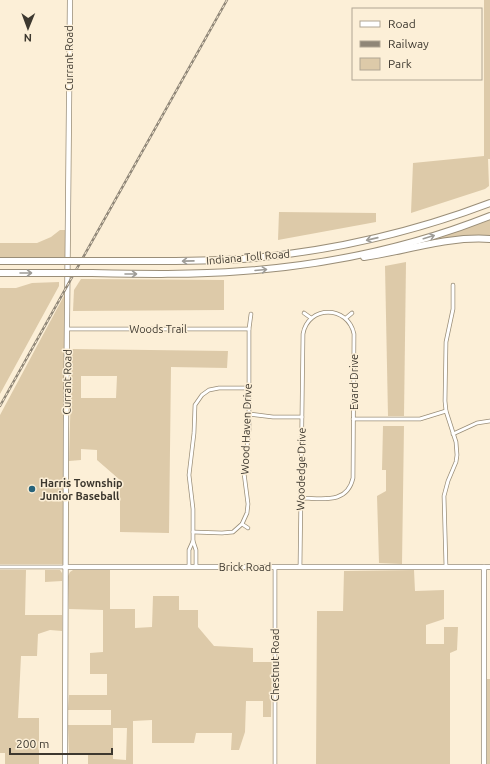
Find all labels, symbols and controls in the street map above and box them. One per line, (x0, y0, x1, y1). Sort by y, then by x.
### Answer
north arrow (8, 8, 48, 48)
legend (352, 8, 482, 80)
text: Road (388, 17, 416, 30)
street label: Currant Road (63, 25, 75, 91)
text: N (24, 32, 32, 44)
text: Railway (388, 37, 429, 50)
text: Park (388, 57, 412, 70)
one-way arrow (423, 233, 436, 240)
one-way arrow (366, 235, 379, 243)
street label: Indiana Toll Road (206, 247, 290, 267)
one-way arrow (182, 257, 195, 265)
one-way arrow (254, 266, 267, 273)
one-way arrow (19, 269, 32, 277)
one-way arrow (124, 270, 137, 278)
street label: Woods Trail (129, 323, 187, 335)
street label: Currant Road (60, 349, 74, 415)
street label: Evard Drive (348, 354, 360, 410)
street label: Wood Haven Drive (238, 383, 254, 475)
street label: Woodedge Drive (294, 428, 308, 510)
place label: Harris Township Junior Baseball (40, 477, 123, 502)
marker: Harris Township Junior Baseball (27, 484, 37, 494)
street label: Brick Road (219, 561, 271, 573)
street label: Chestnut Road (269, 629, 281, 701)
scale bar (10, 730, 112, 756)
text: 200 m (16, 737, 49, 750)

